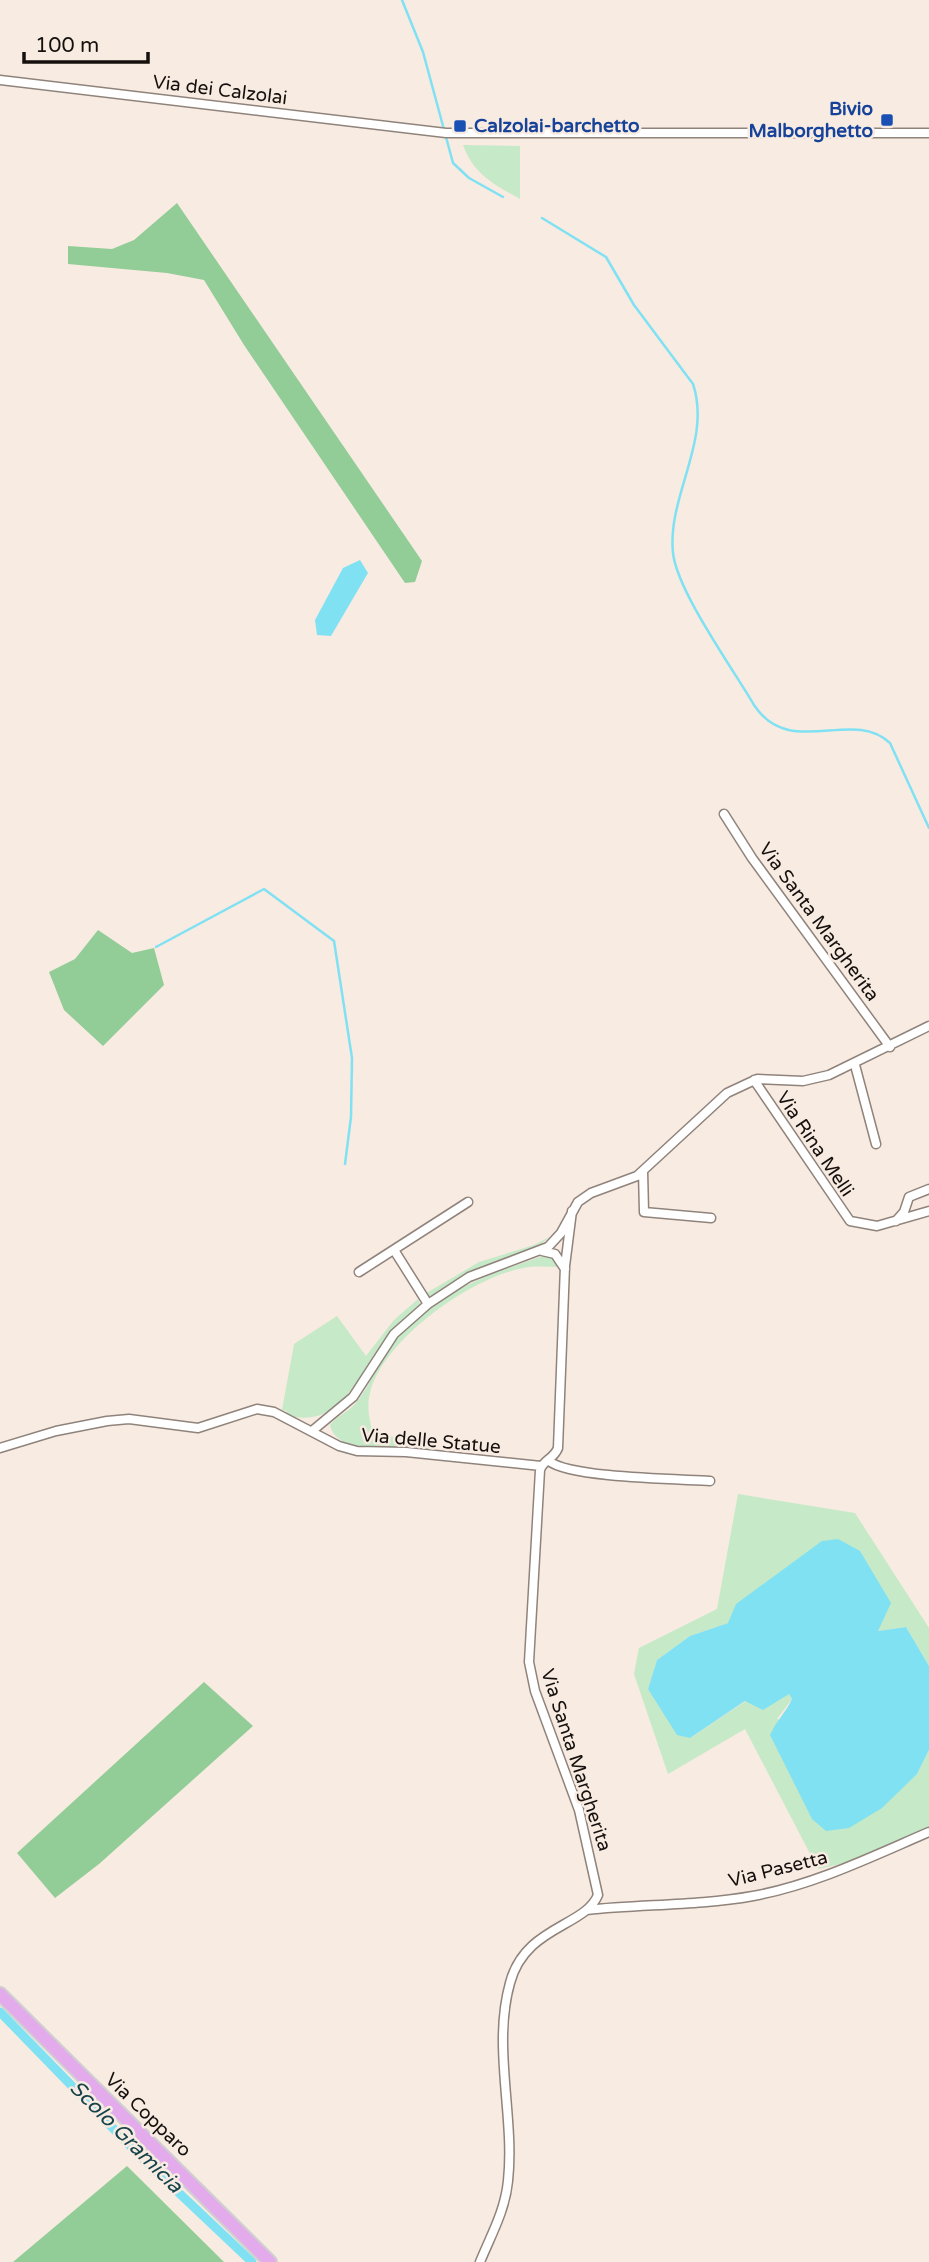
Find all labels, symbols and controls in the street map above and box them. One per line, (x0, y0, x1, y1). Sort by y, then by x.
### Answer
scale bar (24, 21, 149, 65)
text: 100 m (35, 33, 99, 58)
street label: Via dei Calzolai (151, 71, 289, 109)
place label: Bivio Malborghetto (748, 98, 873, 143)
marker: Bivio Malborghetto (879, 112, 895, 128)
place label: Calzolai-barchetto (474, 115, 640, 137)
marker: Calzolai-barchetto (452, 118, 468, 134)
street label: Via Santa Margherita (754, 839, 884, 1005)
street label: Via Rina Melli (772, 1087, 858, 1201)
street label: Via delle Statue (360, 1424, 502, 1458)
street label: Via Santa Margherita (536, 1666, 616, 1854)
street label: Via Pasetta (726, 1846, 830, 1892)
street label: Via Copparo (100, 2069, 196, 2161)
water label: Scolo Gramicia (65, 2076, 188, 2199)

